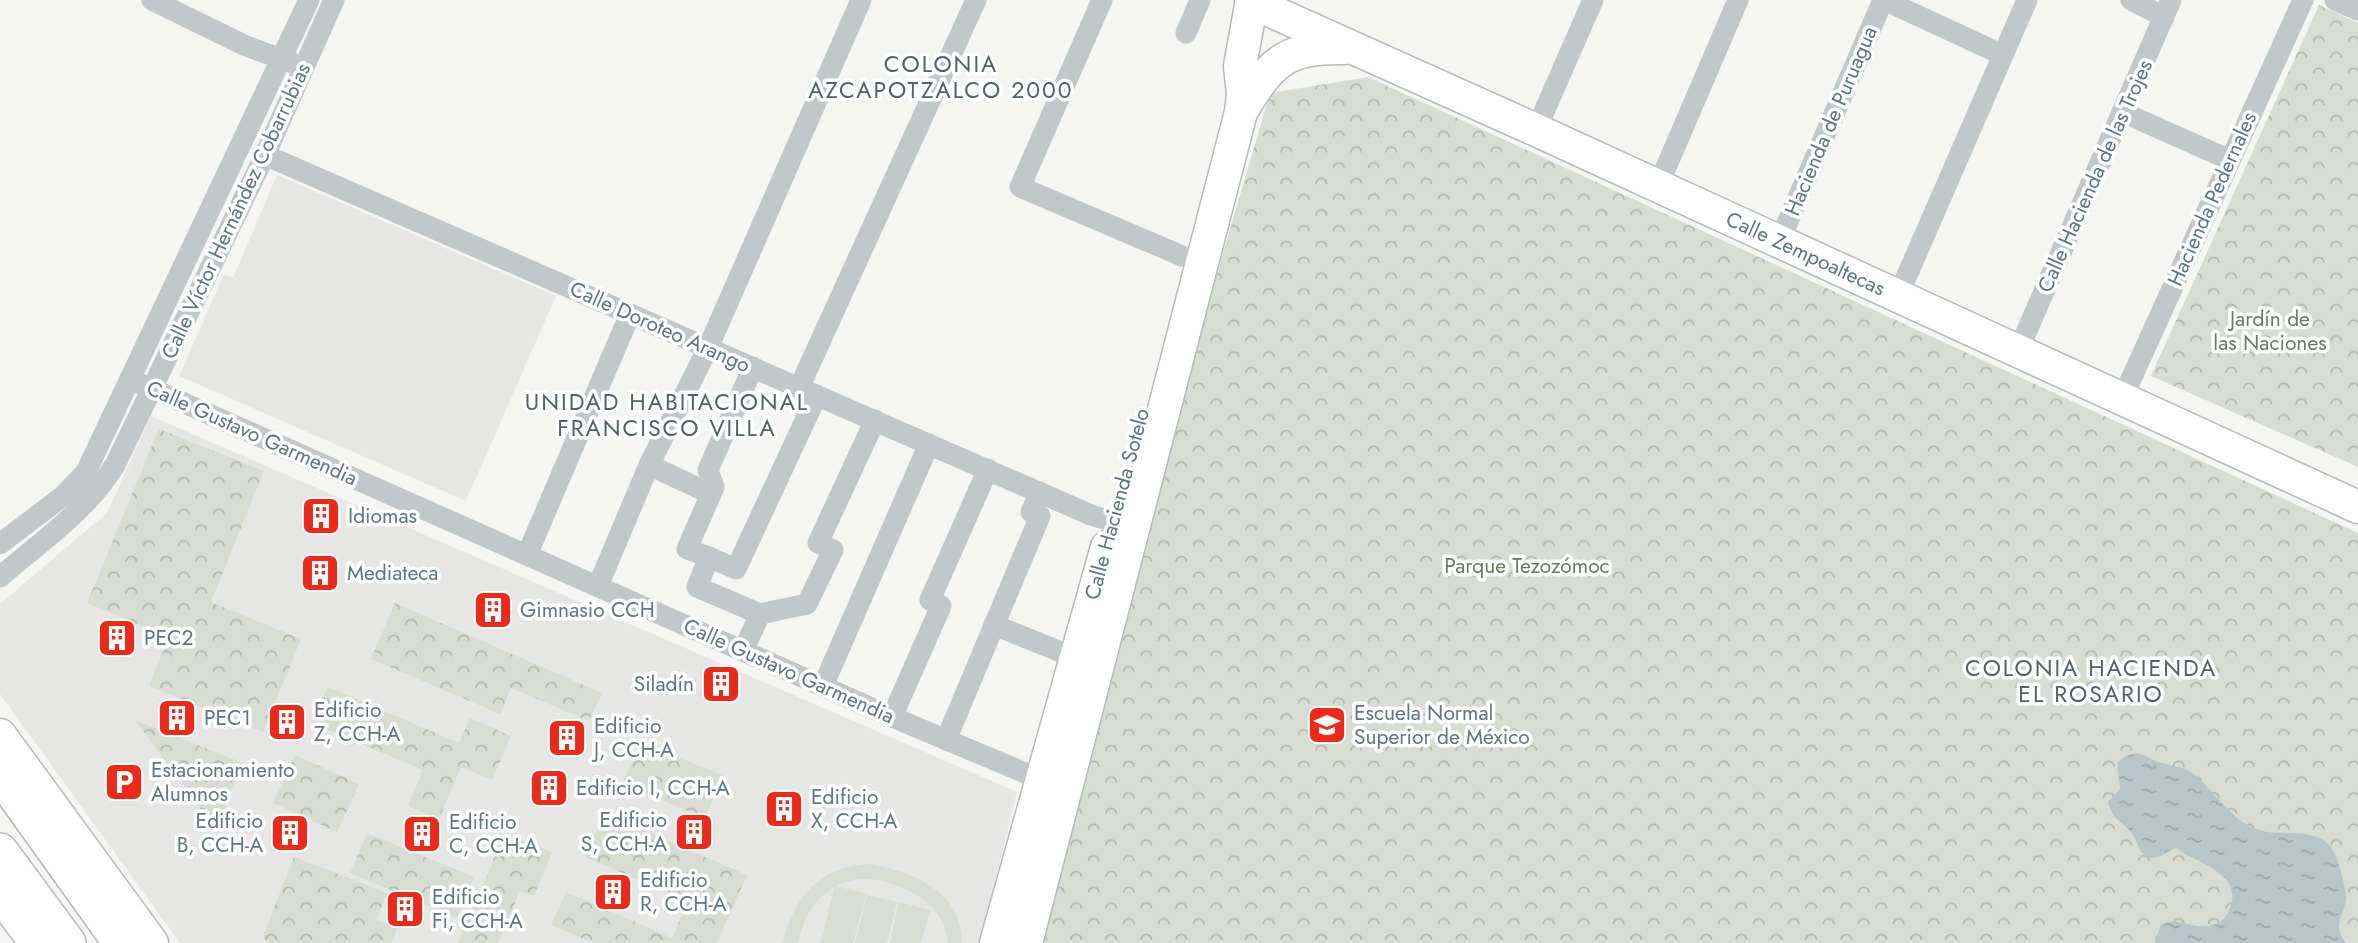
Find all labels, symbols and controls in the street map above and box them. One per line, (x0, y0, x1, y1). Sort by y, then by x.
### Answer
street label: Hacienda de Puruagua (1777, 21, 1885, 221)
district label: COLONIA AZCAPOTZALCO 2000 (808, 47, 1074, 107)
street label: Calle Hacienda de las Trojes (2030, 55, 2160, 297)
street label: Calle Víctor Hernández Cobarrubias (154, 58, 318, 364)
street label: Hacienda Pedernales (2160, 107, 2264, 291)
street label: Calle Zempoaltecas (1721, 204, 1890, 303)
street label: Calle Doroteo Arango (565, 274, 755, 380)
park label: Jardín de las Naciones (2213, 304, 2327, 358)
street label: Calle Gustavo Garmendia (142, 373, 362, 493)
district label: UNIDAD HABITACIONAL FRANCISCO VILLA (525, 385, 809, 445)
street label: Calle Hacienda Sotelo (1077, 405, 1157, 603)
building icon: Idiomas (300, 495, 342, 537)
place label: Idiomas (348, 501, 417, 531)
park label: Parque Tezozómoc (1444, 551, 1610, 581)
building icon: Mediateca (299, 552, 341, 594)
place label: Mediateca (347, 558, 438, 588)
building icon: Gimnasio CCH (472, 589, 514, 631)
place label: Gimnasio CCH (520, 595, 655, 625)
street label: Calle Gustavo Garmendia (679, 611, 899, 731)
building icon: PEC2 (96, 617, 138, 659)
place label: PEC2 (144, 623, 193, 653)
district label: COLONIA HACIENDA EL ROSARIO (1965, 651, 2217, 711)
building icon: Siladín (700, 663, 742, 705)
place label: Siladín (634, 669, 694, 699)
place label: Edificio Z, CCH-A (314, 695, 400, 749)
building icon: PEC1 (156, 697, 198, 739)
place label: Escuela Normal Superior de México (1354, 698, 1530, 752)
building icon: Edificio Z, CCH-A (266, 701, 308, 743)
place label: PEC1 (204, 703, 251, 733)
school or university icon: Escuela Normal Superior de México (1306, 704, 1348, 746)
place label: Edificio J, CCH-A (591, 711, 674, 765)
building icon: Edificio J, CCH-A (546, 717, 588, 759)
place label: Estacionamiento Alumnos (151, 755, 294, 809)
parking icon: Estacionamiento Alumnos (103, 761, 145, 803)
building icon: Edificio I, CCH-A (528, 767, 570, 809)
place label: Edificio I, CCH-A (576, 773, 730, 803)
place label: Edificio X, CCH-A (811, 782, 898, 836)
building icon: Edificio X, CCH-A (763, 788, 805, 830)
place label: Edificio S, CCH-A (581, 805, 667, 859)
place label: Edificio B, CCH-A (177, 806, 263, 860)
place label: Edificio C, CCH-A (449, 807, 538, 861)
building icon: Edificio S, CCH-A (673, 811, 715, 853)
building icon: Edificio B, CCH-A (269, 812, 311, 854)
building icon: Edificio C, CCH-A (401, 813, 443, 855)
place label: Edificio R, CCH-A (640, 865, 727, 919)
building icon: Edificio R, CCH-A (592, 871, 634, 913)
place label: Edificio Fi, CCH-A (432, 882, 523, 936)
building icon: Edificio Fi, CCH-A (384, 888, 426, 930)

